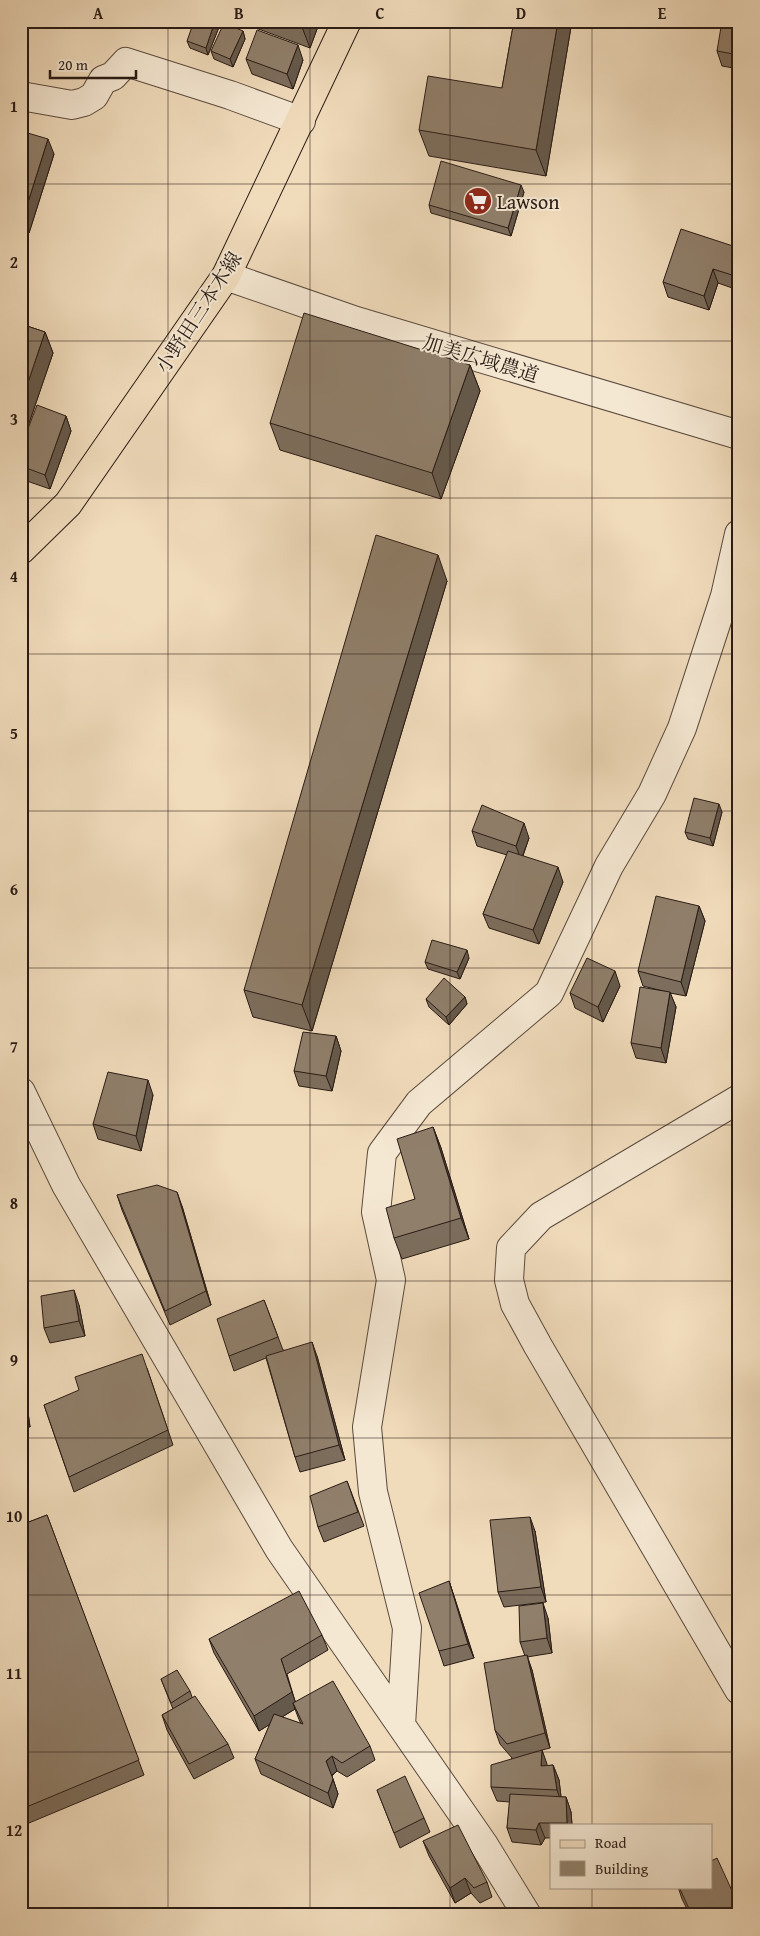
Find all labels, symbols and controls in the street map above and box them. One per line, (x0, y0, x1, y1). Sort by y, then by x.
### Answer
text: A (93, 1, 104, 25)
text: B (234, 1, 244, 25)
text: C (375, 1, 385, 25)
text: D (516, 1, 526, 25)
text: E (658, 1, 667, 25)
scale bar (50, 48, 136, 80)
text: 20 m (58, 54, 89, 75)
text: 1 (10, 94, 18, 118)
supermarket icon: Lawson (463, 186, 493, 216)
place label: Lawson (497, 187, 559, 216)
street label: 小野田三本木線 (148, 245, 248, 379)
text: 2 (10, 250, 18, 274)
street label: 加美広域農道 (419, 327, 543, 389)
text: 3 (10, 407, 18, 431)
text: 4 (10, 564, 18, 588)
text: 5 (10, 721, 18, 745)
text: 6 (10, 877, 18, 901)
text: 7 (10, 1034, 18, 1058)
text: 8 (10, 1191, 18, 1215)
text: 9 (10, 1348, 18, 1372)
text: 10 (6, 1504, 22, 1528)
text: 11 (6, 1661, 22, 1685)
text: 12 (6, 1818, 22, 1842)
legend (550, 1824, 712, 1888)
text: Road (595, 1832, 626, 1853)
text: Building (595, 1858, 649, 1879)

